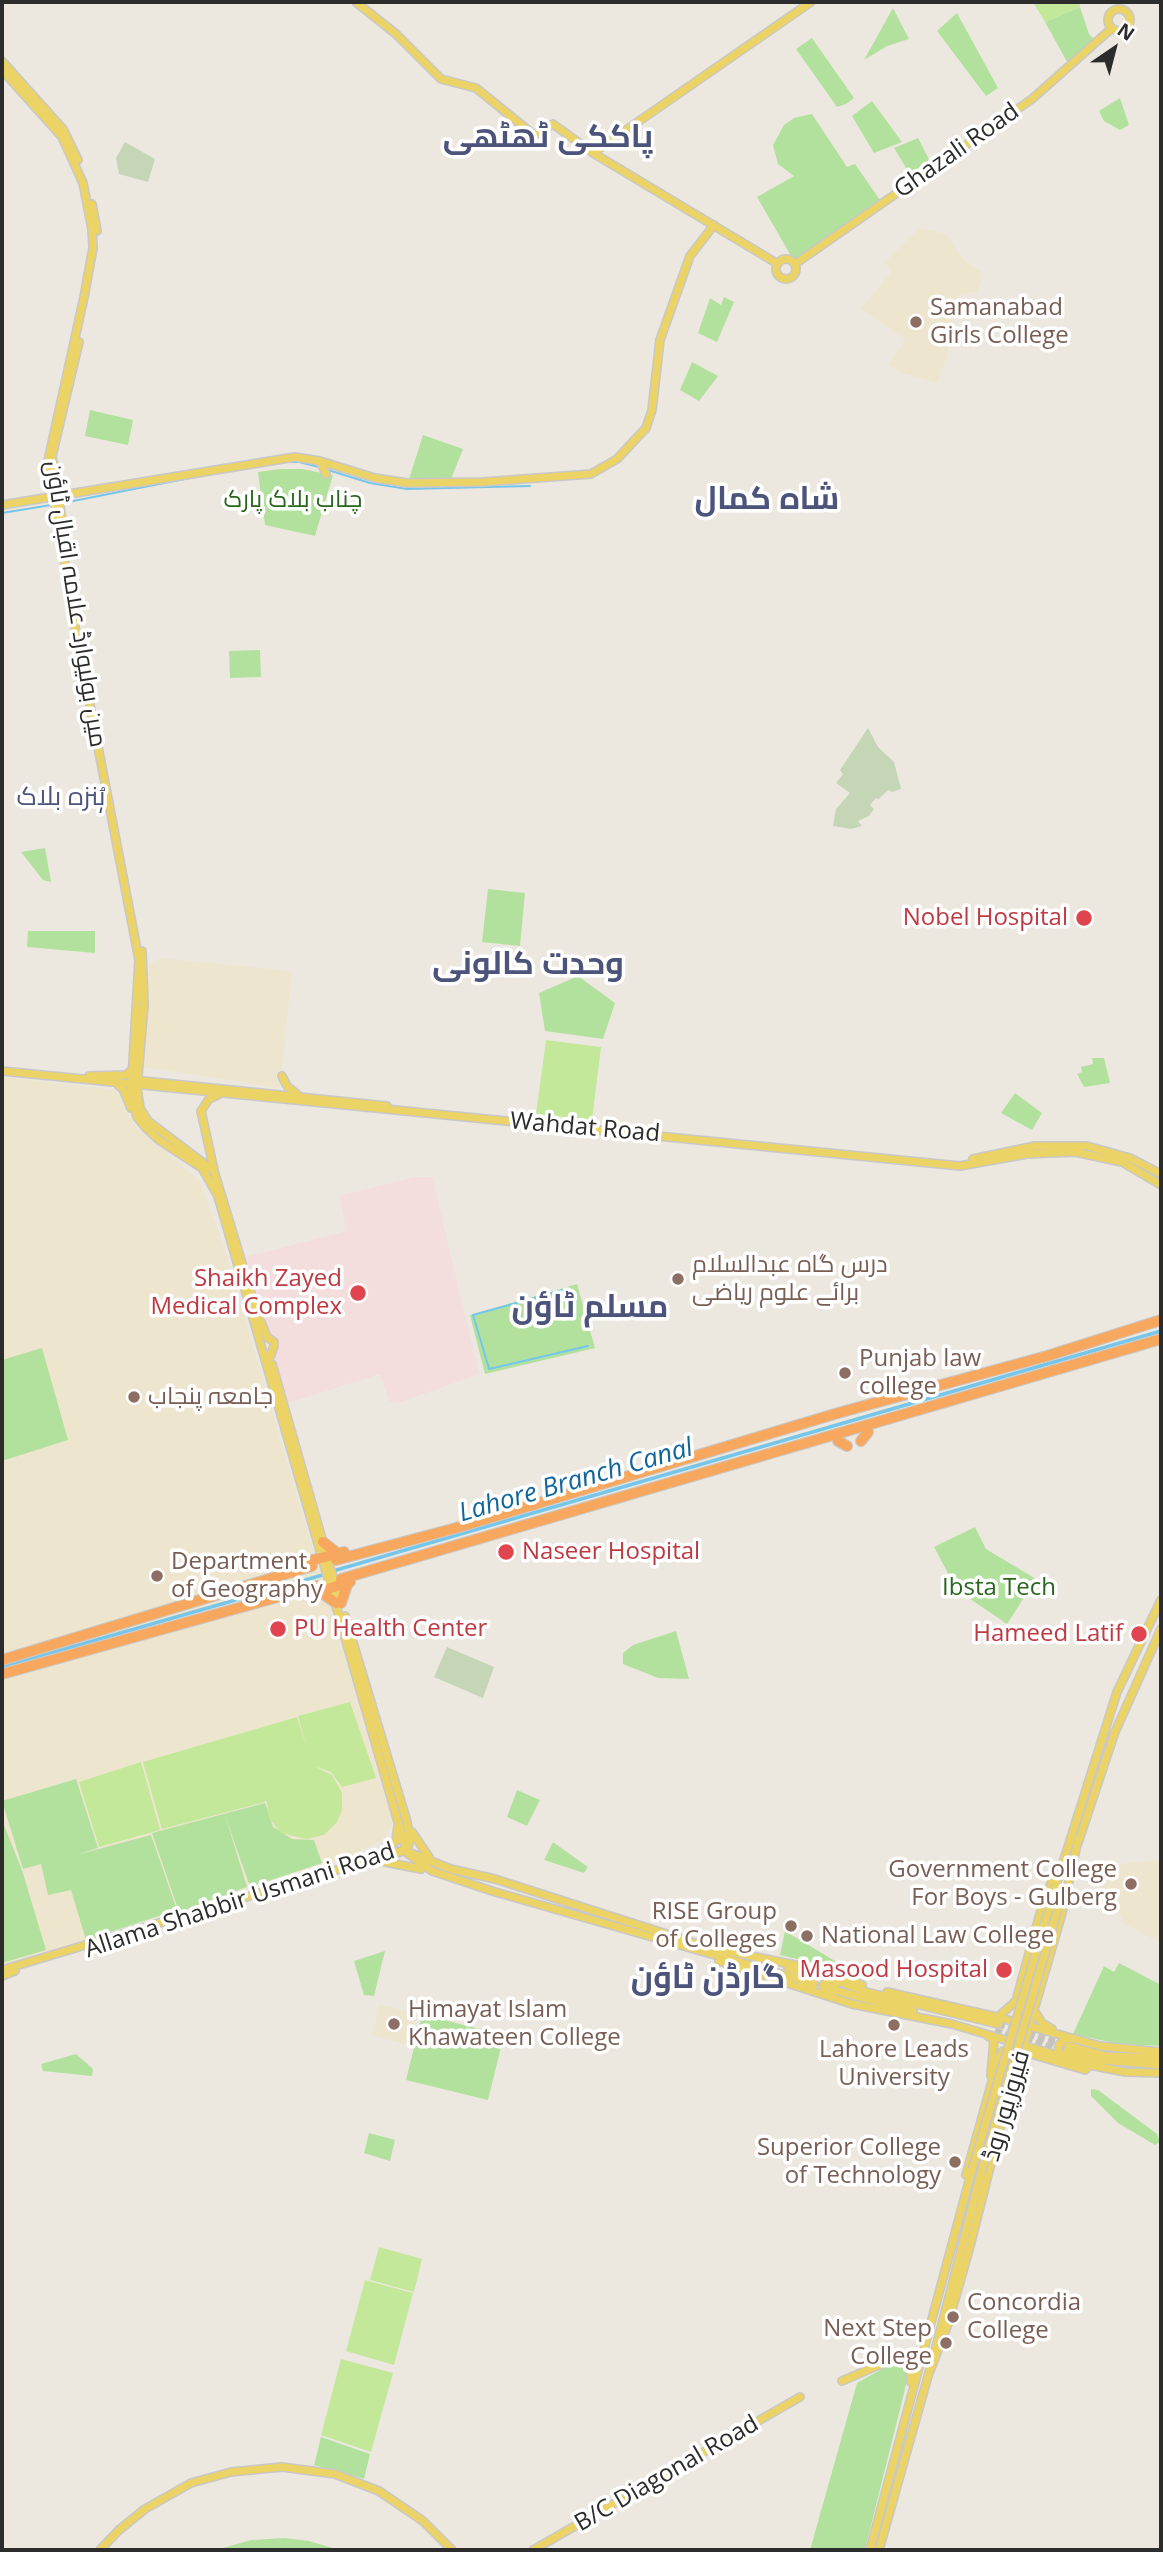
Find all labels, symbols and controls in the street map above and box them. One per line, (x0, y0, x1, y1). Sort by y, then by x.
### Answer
north arrow (1079, 14, 1149, 84)
text: N (1112, 17, 1140, 47)
street label: Ghazali Road (889, 97, 1025, 205)
district label: پاککی ٹھٹھی (443, 119, 653, 157)
place label: Samanabad Girls College (930, 294, 1069, 350)
marker: Samanabad Girls College (908, 314, 924, 330)
street label: مین بولیوارڈ علامہ اقبال ٹاؤن (38, 459, 112, 749)
district label: شاہ کمال (695, 481, 839, 519)
park label: چناب بلاک پارک (224, 486, 362, 514)
district label: ہُنزہ بلاک (16, 782, 106, 814)
place label: Nobel Hospital (903, 904, 1068, 932)
marker: Nobel Hospital (1074, 908, 1094, 928)
district label: وحدت کالونی (432, 946, 624, 984)
street label: Wahdat Road (509, 1107, 661, 1149)
place label: درس گاہ عبدالسلام برائے علوم ریاضی (692, 1251, 888, 1307)
place label: Shaikh Zayed Medical Complex (151, 1265, 342, 1321)
marker: درس گاہ عبدالسلام برائے علوم ریاضی (670, 1271, 686, 1287)
marker: Shaikh Zayed Medical Complex (348, 1283, 368, 1303)
district label: مسلم ٹاؤن (512, 1289, 668, 1327)
place label: Punjab law college (859, 1345, 981, 1401)
marker: Punjab law college (837, 1365, 853, 1381)
place label: جامعہ پنجاب (148, 1383, 273, 1411)
marker: جامعہ پنجاب (126, 1389, 142, 1405)
water label: Lahore Branch Canal (455, 1433, 697, 1529)
place label: Naseer Hospital (522, 1538, 700, 1566)
marker: Naseer Hospital (496, 1542, 516, 1562)
place label: Department of Geography (171, 1548, 323, 1604)
marker: Department of Geography (149, 1568, 165, 1584)
park label: Ibsta Tech (942, 1574, 1056, 1602)
place label: PU Health Center (294, 1615, 487, 1643)
marker: PU Health Center (268, 1619, 288, 1639)
place label: Hameed Latif (973, 1620, 1123, 1648)
marker: Hameed Latif (1129, 1624, 1149, 1644)
street label: Allama Shabbir Usmani Road (82, 1837, 398, 1965)
place label: Government College For Boys - Gulberg (888, 1856, 1117, 1912)
marker: Government College For Boys - Gulberg (1123, 1876, 1139, 1892)
place label: RISE Group of Colleges (652, 1898, 777, 1954)
marker: RISE Group of Colleges (783, 1918, 799, 1934)
place label: National Law College (821, 1922, 1054, 1950)
marker: National Law College (799, 1928, 815, 1944)
place label: Masood Hospital (800, 1956, 988, 1984)
district label: گارڈن ٹاؤن (631, 1960, 785, 1998)
marker: Masood Hospital (994, 1960, 1014, 1980)
place label: Himayat Islam Khawateen College (408, 1996, 621, 2052)
marker: Himayat Islam Khawateen College (386, 2016, 402, 2032)
marker: Lahore Leads University (886, 2017, 902, 2033)
place label: Lahore Leads University (819, 2036, 969, 2092)
street label: فیروزپور روڈ (977, 2047, 1037, 2165)
place label: Superior College of Technology (757, 2134, 941, 2190)
marker: Superior College of Technology (947, 2154, 963, 2170)
place label: Concordia College (967, 2289, 1081, 2345)
marker: Concordia College (945, 2309, 961, 2325)
place label: Next Step College (823, 2315, 932, 2371)
marker: Next Step College (938, 2335, 954, 2351)
street label: B/C Diagonal Road (570, 2410, 764, 2538)

